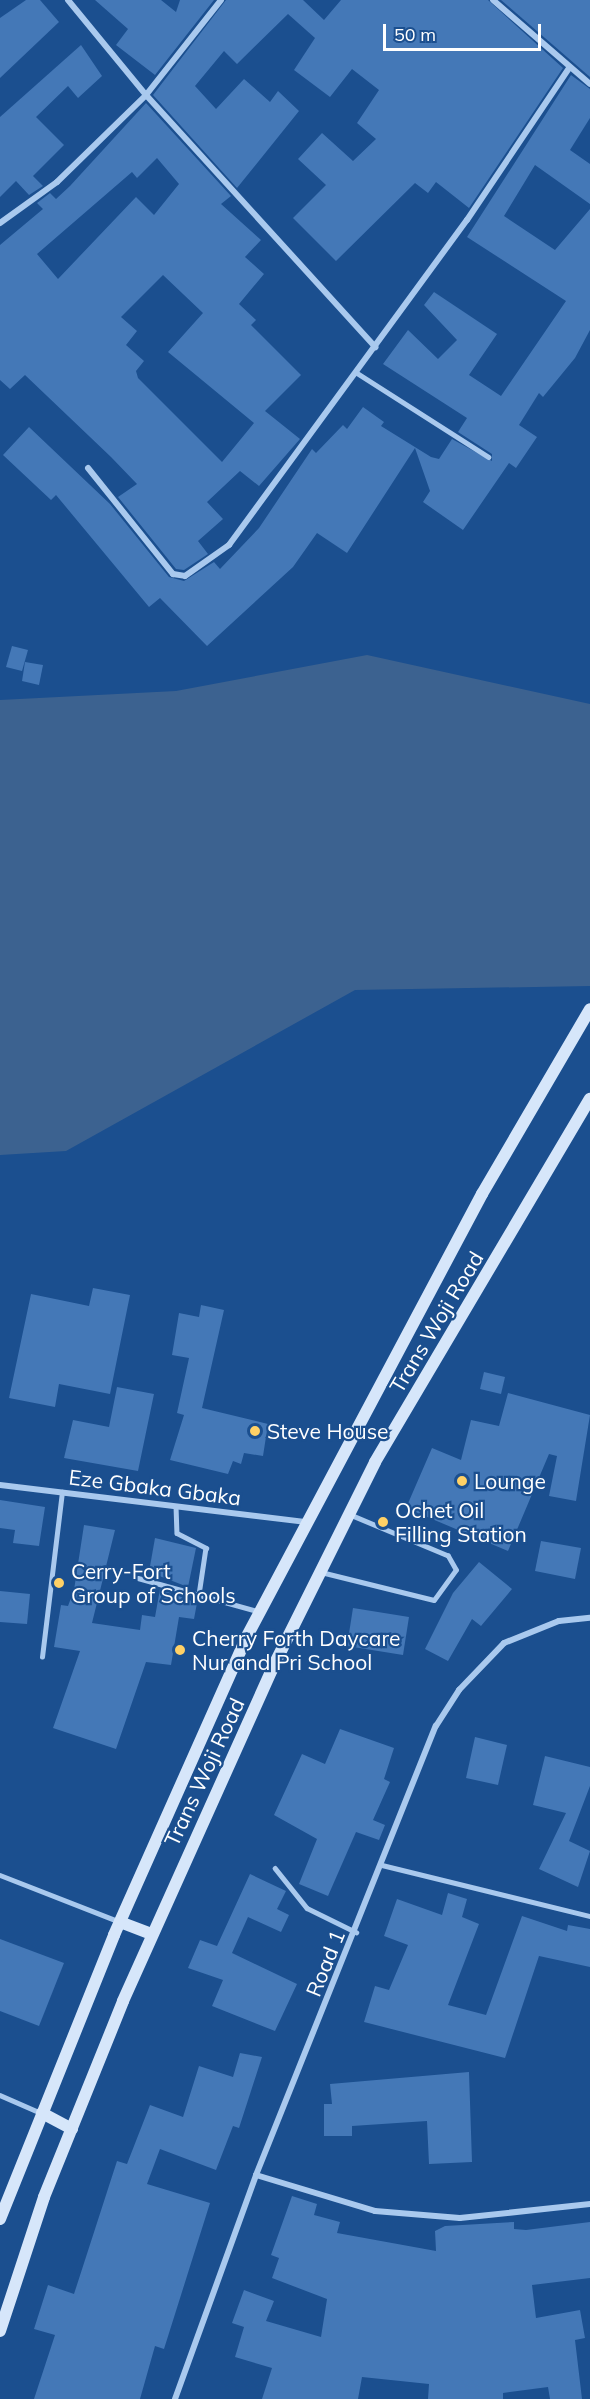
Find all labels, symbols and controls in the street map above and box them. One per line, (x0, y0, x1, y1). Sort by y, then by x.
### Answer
scale bar (386, 12, 544, 50)
text: 50 m (394, 23, 436, 46)
street label: Trans Woji Road (384, 1247, 488, 1397)
place label: Steve House (267, 1418, 389, 1444)
marker: Steve House (248, 1424, 262, 1438)
street label: Eze Gbaka Gbaka (68, 1464, 242, 1510)
place label: Lounge (474, 1468, 546, 1494)
marker: Lounge (455, 1474, 469, 1488)
place label: Ochet Oil Filling Station (395, 1497, 527, 1547)
marker: Ochet Oil Filling Station (376, 1515, 390, 1529)
place label: Cerry-Fort Group of Schools (71, 1558, 236, 1608)
marker: Cerry-Fort Group of Schools (52, 1576, 66, 1590)
place label: Cherry Forth Daycare Nur and Pri School (192, 1625, 400, 1675)
marker: Cherry Forth Daycare Nur and Pri School (173, 1643, 187, 1657)
street label: Trans Woji Road (159, 1694, 249, 1850)
street label: Road 1 (300, 1926, 350, 2000)

